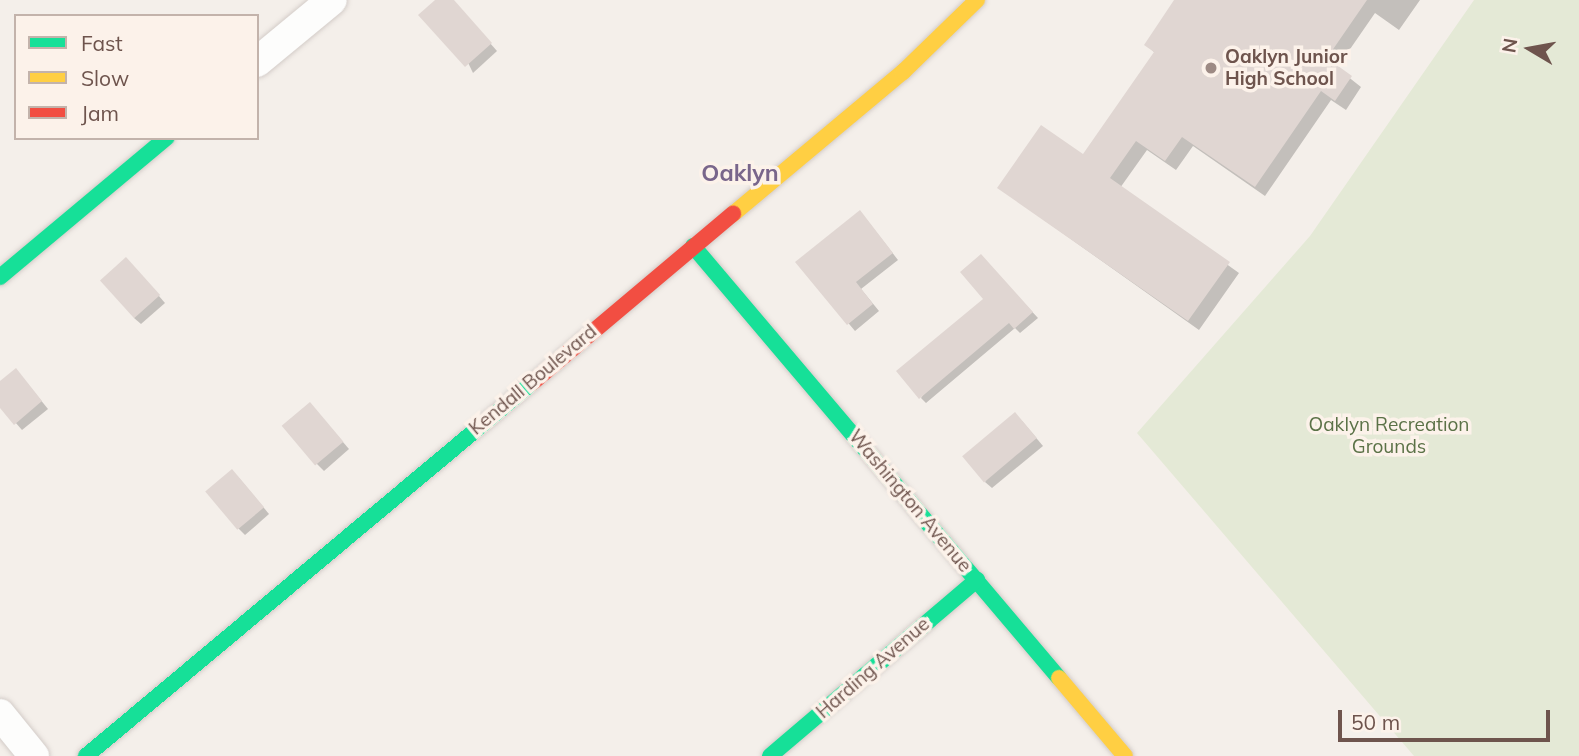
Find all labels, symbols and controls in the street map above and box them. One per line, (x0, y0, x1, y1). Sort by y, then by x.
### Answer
legend (14, 14, 259, 140)
north arrow (1495, 14, 1565, 84)
text: Fast (81, 30, 123, 56)
text: N (1496, 36, 1522, 55)
place label: Oaklyn Junior High School (1225, 46, 1347, 90)
marker: Oaklyn Junior High School (1203, 60, 1219, 76)
text: Slow (81, 65, 129, 91)
text: Jam (81, 100, 119, 126)
district label: Oaklyn (701, 159, 779, 187)
street label: Kendall Boulevard (465, 320, 601, 440)
park label: Oaklyn Recreation Grounds (1309, 414, 1469, 458)
street label: Washington Avenue (844, 425, 976, 577)
street label: Harding Avenue (812, 613, 934, 723)
scale bar (1341, 696, 1553, 740)
text: 50 m (1351, 709, 1400, 735)

